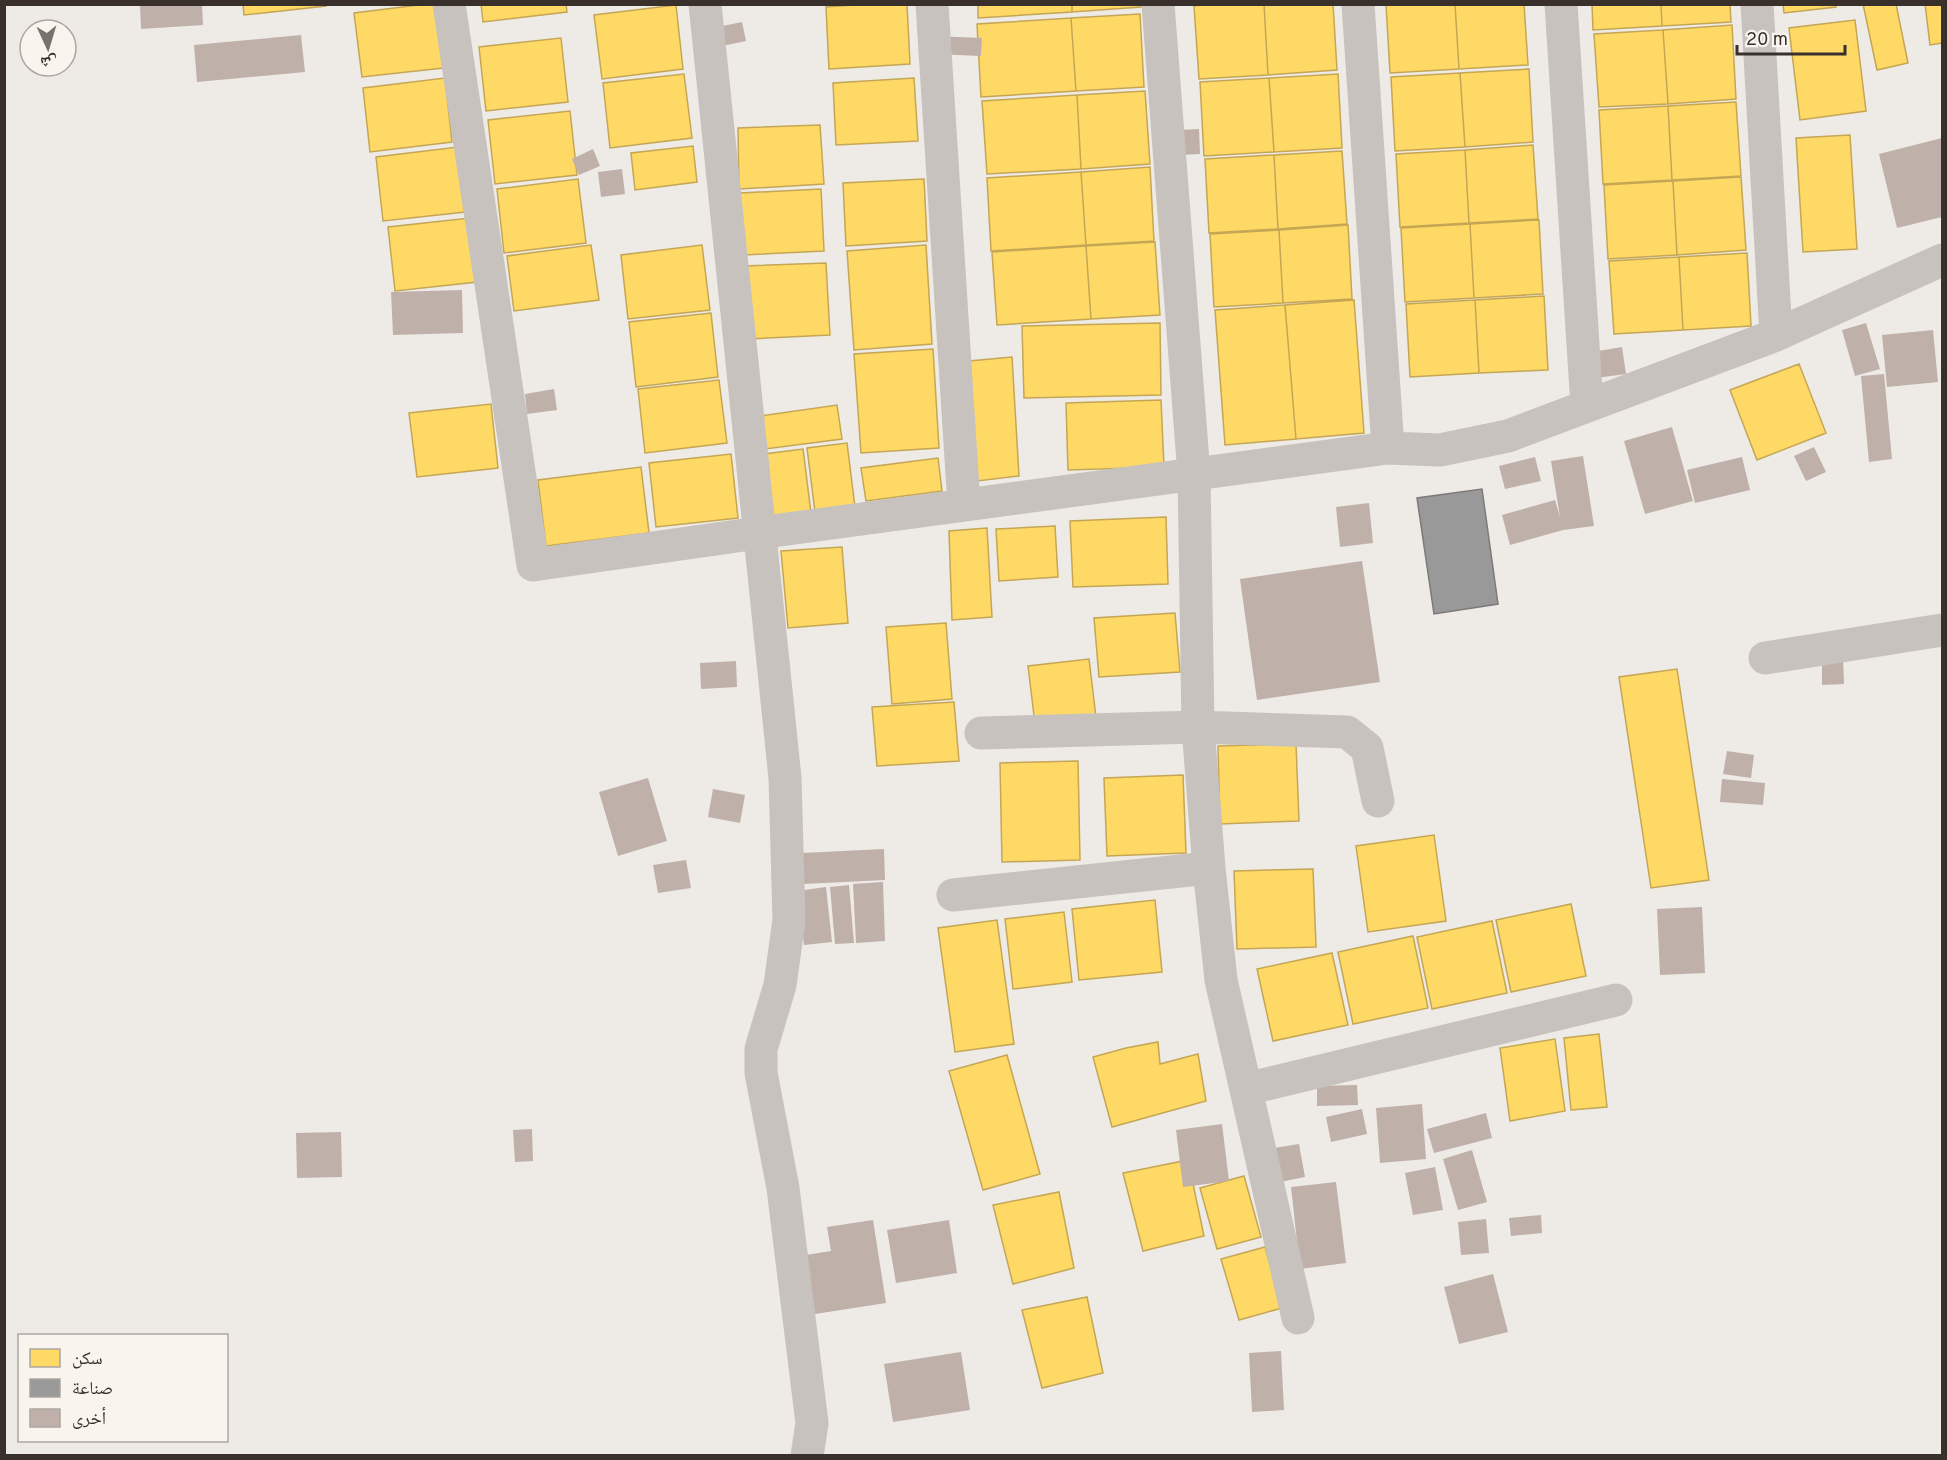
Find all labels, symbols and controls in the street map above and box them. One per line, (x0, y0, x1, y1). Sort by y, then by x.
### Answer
north arrow (18, 18, 78, 78)
scale bar (1737, 18, 1845, 56)
text: 20 m (1746, 29, 1788, 52)
text: ش (40, 50, 58, 72)
legend (18, 1334, 228, 1442)
text: سكن (72, 1348, 103, 1371)
text: صناعة (72, 1378, 113, 1401)
text: أخرى (72, 1407, 106, 1431)

